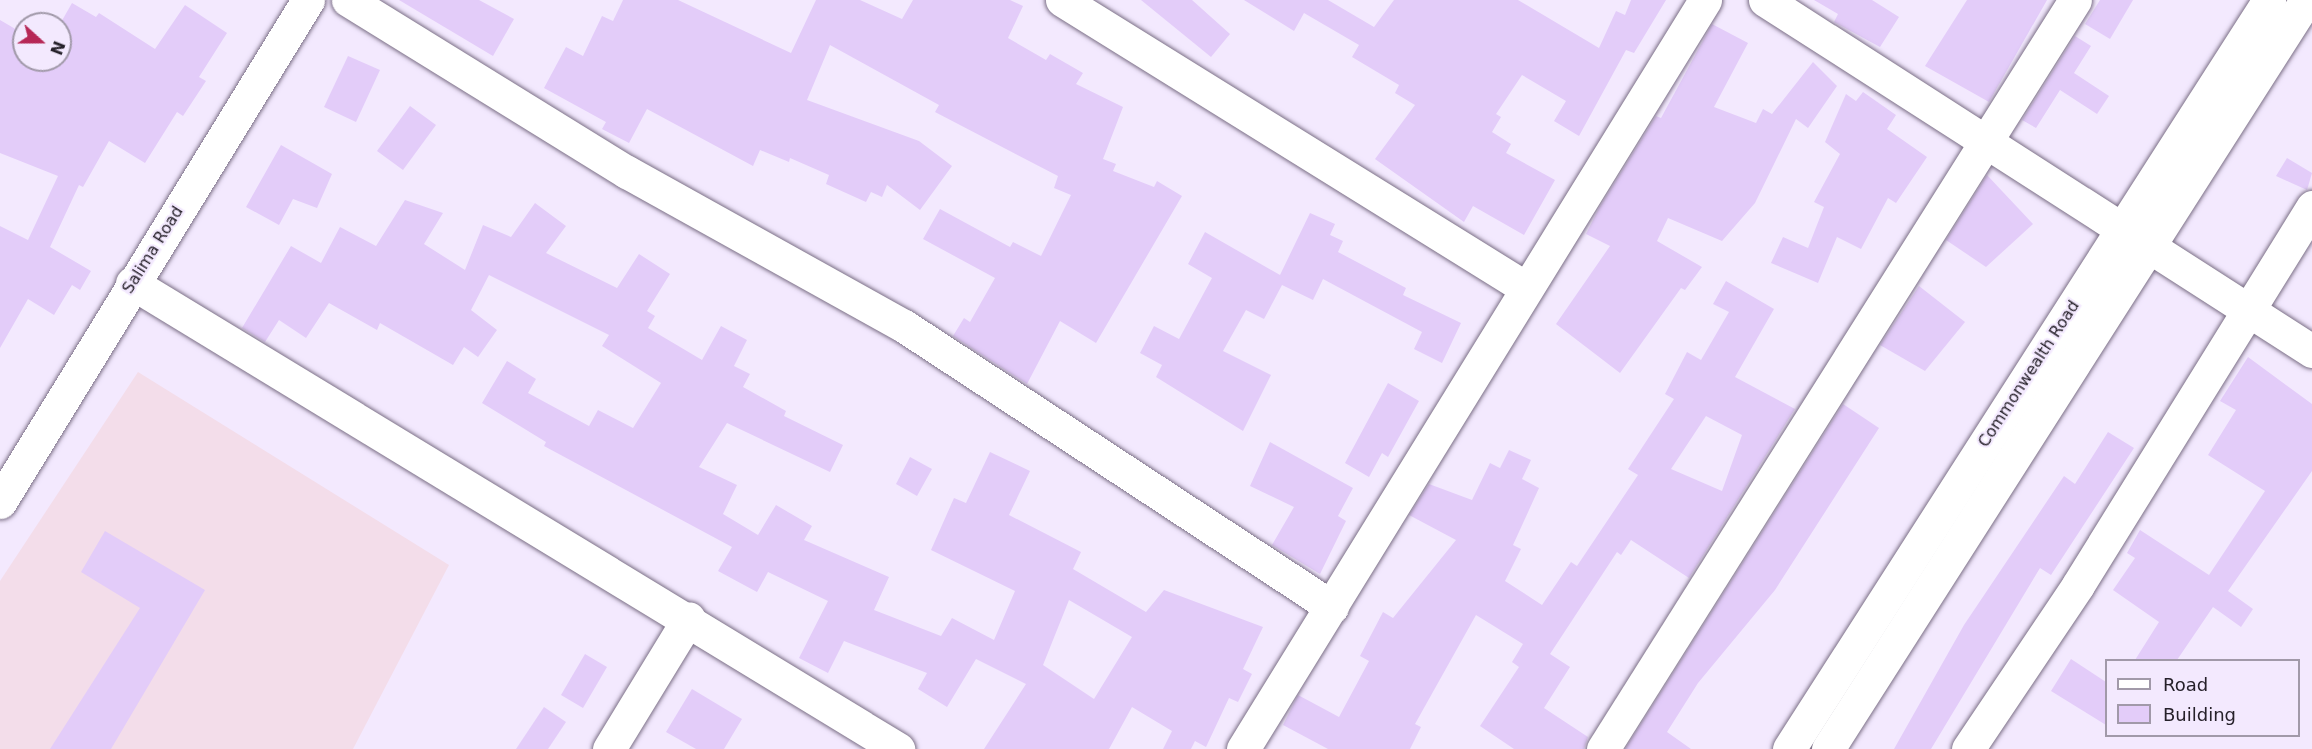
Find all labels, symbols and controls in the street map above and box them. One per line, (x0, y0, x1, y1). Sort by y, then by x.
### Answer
north arrow (12, 12, 72, 72)
text: N (46, 38, 69, 58)
street label: Salima Road (119, 203, 187, 297)
street label: Commonwealth Road (1974, 297, 2084, 451)
legend (2105, 659, 2300, 737)
text: Road (2163, 674, 2208, 695)
text: Building (2163, 704, 2236, 725)

